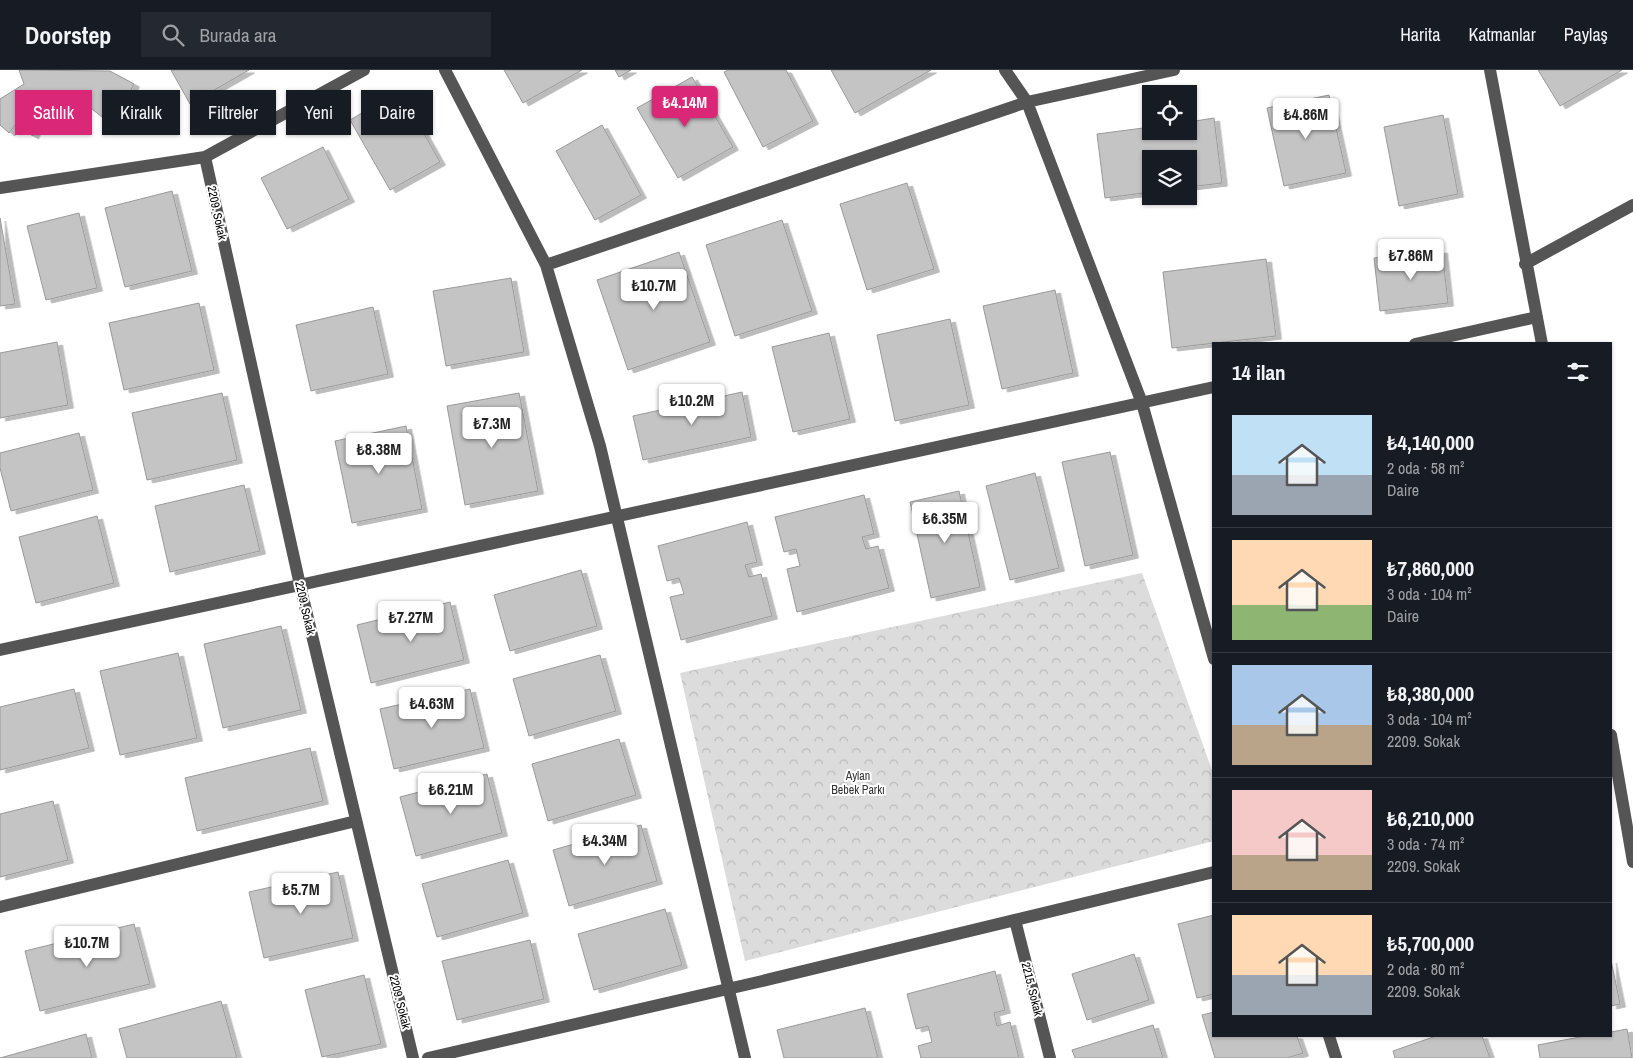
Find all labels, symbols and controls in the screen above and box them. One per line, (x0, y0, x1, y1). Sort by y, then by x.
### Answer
search box (141, 12, 491, 57)
text: Doorstep (25, 19, 111, 51)
icon: search (159, 21, 187, 49)
text: Burada ara (199, 22, 276, 48)
text: Harita (1400, 22, 1440, 47)
text: Katmanlar (1468, 22, 1536, 47)
text: Paylaş (1564, 22, 1608, 47)
pin: ₺4.14M (644, 85, 726, 128)
map controls (1142, 85, 1197, 205)
button: locate (1142, 85, 1197, 140)
chip: Satılık (15, 90, 92, 135)
chip: Kiralık (102, 90, 180, 135)
chip: Filtreler (190, 90, 276, 135)
chip: Yeni (286, 90, 351, 135)
chip: Daire (361, 90, 433, 135)
text: ₺4.14M (663, 91, 707, 113)
pin: ₺4.86M (1265, 98, 1347, 140)
text: ₺4.86M (1284, 103, 1328, 125)
button: layers (1142, 150, 1197, 205)
street label: 2209. Sokak (203, 185, 231, 241)
pin: ₺7.86M (1370, 238, 1452, 281)
text: ₺7.86M (1389, 244, 1433, 266)
pin: ₺10.7M (613, 268, 695, 311)
text: ₺10.7M (632, 274, 676, 296)
text: 14 ilan (1232, 358, 1286, 387)
icon: filters (1564, 358, 1592, 386)
pin: ₺10.2M (651, 384, 733, 426)
text: ₺10.2M (670, 389, 714, 411)
pin: ₺7.3M (457, 406, 527, 449)
text: ₺7.3M (473, 412, 511, 434)
text: ₺4,140,000 (1387, 428, 1474, 457)
pin: ₺8.38M (338, 432, 420, 475)
icon: home (1272, 435, 1332, 495)
text: ₺8.38M (357, 438, 401, 460)
text: 2 oda · 58 m² (1387, 457, 1464, 479)
text: Daire (1387, 479, 1419, 501)
pin: ₺6.35M (904, 502, 986, 544)
text: ₺6.35M (923, 507, 967, 529)
text: ₺7,860,000 (1387, 554, 1474, 583)
icon: home (1272, 560, 1332, 620)
street label: 2209. Sokak (291, 580, 319, 637)
text: 3 oda · 104 m² (1387, 583, 1472, 605)
pin: ₺7.27M (370, 600, 452, 643)
text: Daire (1387, 605, 1419, 627)
text: ₺7.27M (389, 606, 433, 628)
text: ₺8,380,000 (1387, 679, 1474, 708)
icon: home (1272, 685, 1332, 745)
pin: ₺4.63M (391, 686, 473, 729)
text: ₺4.63M (410, 692, 454, 714)
text: 3 oda · 104 m² (1387, 708, 1472, 730)
text: 2209. Sokak (1387, 730, 1460, 752)
park label: Aylan Bebek Parkı (831, 768, 885, 798)
pin: ₺6.21M (410, 772, 492, 815)
text: ₺6.21M (429, 778, 473, 800)
text: ₺6,210,000 (1387, 804, 1474, 833)
icon: home (1272, 810, 1332, 870)
pin: ₺4.34M (564, 824, 646, 866)
text: ₺4.34M (583, 829, 627, 851)
text: 3 oda · 74 m² (1387, 833, 1464, 855)
text: 2209. Sokak (1387, 855, 1460, 877)
pin: ₺5.7M (266, 872, 336, 915)
text: ₺5.7M (282, 878, 320, 900)
pin: ₺10.7M (46, 926, 128, 968)
text: ₺5,700,000 (1387, 929, 1474, 958)
text: ₺10.7M (65, 931, 109, 953)
icon: home (1272, 935, 1332, 995)
text: 2 oda · 80 m² (1387, 958, 1464, 980)
street label: 2215. Sokak (1018, 961, 1046, 1018)
street label: 2209. Sokak (386, 974, 414, 1031)
text: 2209. Sokak (1387, 980, 1460, 1002)

